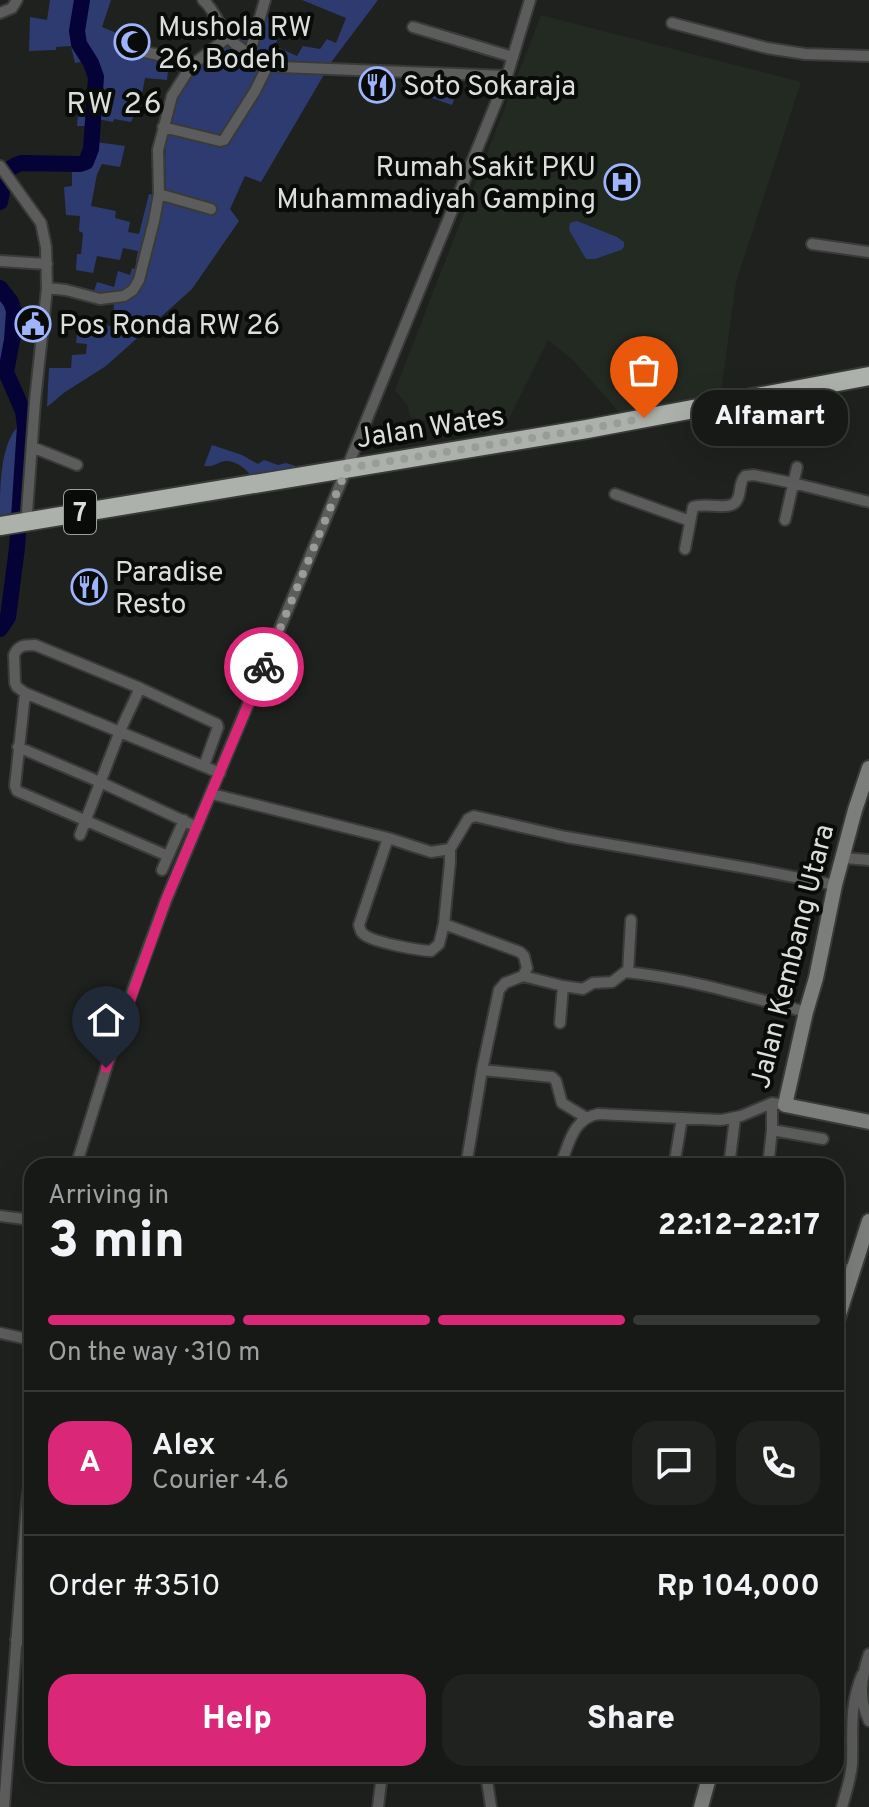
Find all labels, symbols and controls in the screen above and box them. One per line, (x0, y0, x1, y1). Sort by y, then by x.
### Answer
place label: Mushola RW 26, Bodeh (158, 11, 312, 79)
mosque icon: Mushola RW 26, Bodeh (113, 23, 151, 61)
restaurant icon: Soto Sokaraja (358, 66, 396, 104)
place label: Soto Sokaraja (403, 70, 576, 106)
district label: RW 26 (66, 87, 164, 124)
place label: Rumah Sakit PKU Muhammadiyah Gamping (276, 151, 596, 219)
hospital icon: Rumah Sakit PKU Muhammadiyah Gamping (603, 163, 641, 201)
public building icon: Pos Ronda RW 26 (14, 305, 52, 343)
place label: Pos Ronda RW 26 (59, 309, 280, 345)
pin (610, 336, 678, 418)
icon: bag (622, 348, 666, 392)
callout: Alfamart (692, 390, 848, 446)
street label: Jalan Wates (354, 399, 507, 458)
text: Alfamart (715, 401, 825, 434)
road number: 7 (64, 490, 96, 534)
place label: Paradise Resto (115, 556, 223, 624)
restaurant icon: Paradise Resto (70, 568, 108, 606)
courier (224, 627, 304, 707)
icon: bike (242, 645, 286, 689)
street label: Jalan Kembang Utara (744, 821, 844, 1093)
pin (72, 986, 140, 1068)
icon: home (84, 998, 128, 1042)
text: Arriving in (48, 1180, 169, 1213)
text: 22:12–22:17 (658, 1208, 820, 1245)
text: 3 min (48, 1210, 185, 1276)
text: On the way · 310 m (48, 1337, 260, 1370)
button: chat (632, 1421, 716, 1505)
button: phone (736, 1421, 820, 1505)
text: Alex (152, 1428, 216, 1465)
text: A (79, 1445, 101, 1482)
text: Courier · 4.6 (152, 1465, 289, 1498)
text: Order #3510 (48, 1569, 221, 1606)
text: Rp 104,000 (657, 1569, 820, 1606)
button: Help (48, 1674, 426, 1766)
button: Share (442, 1674, 820, 1766)

